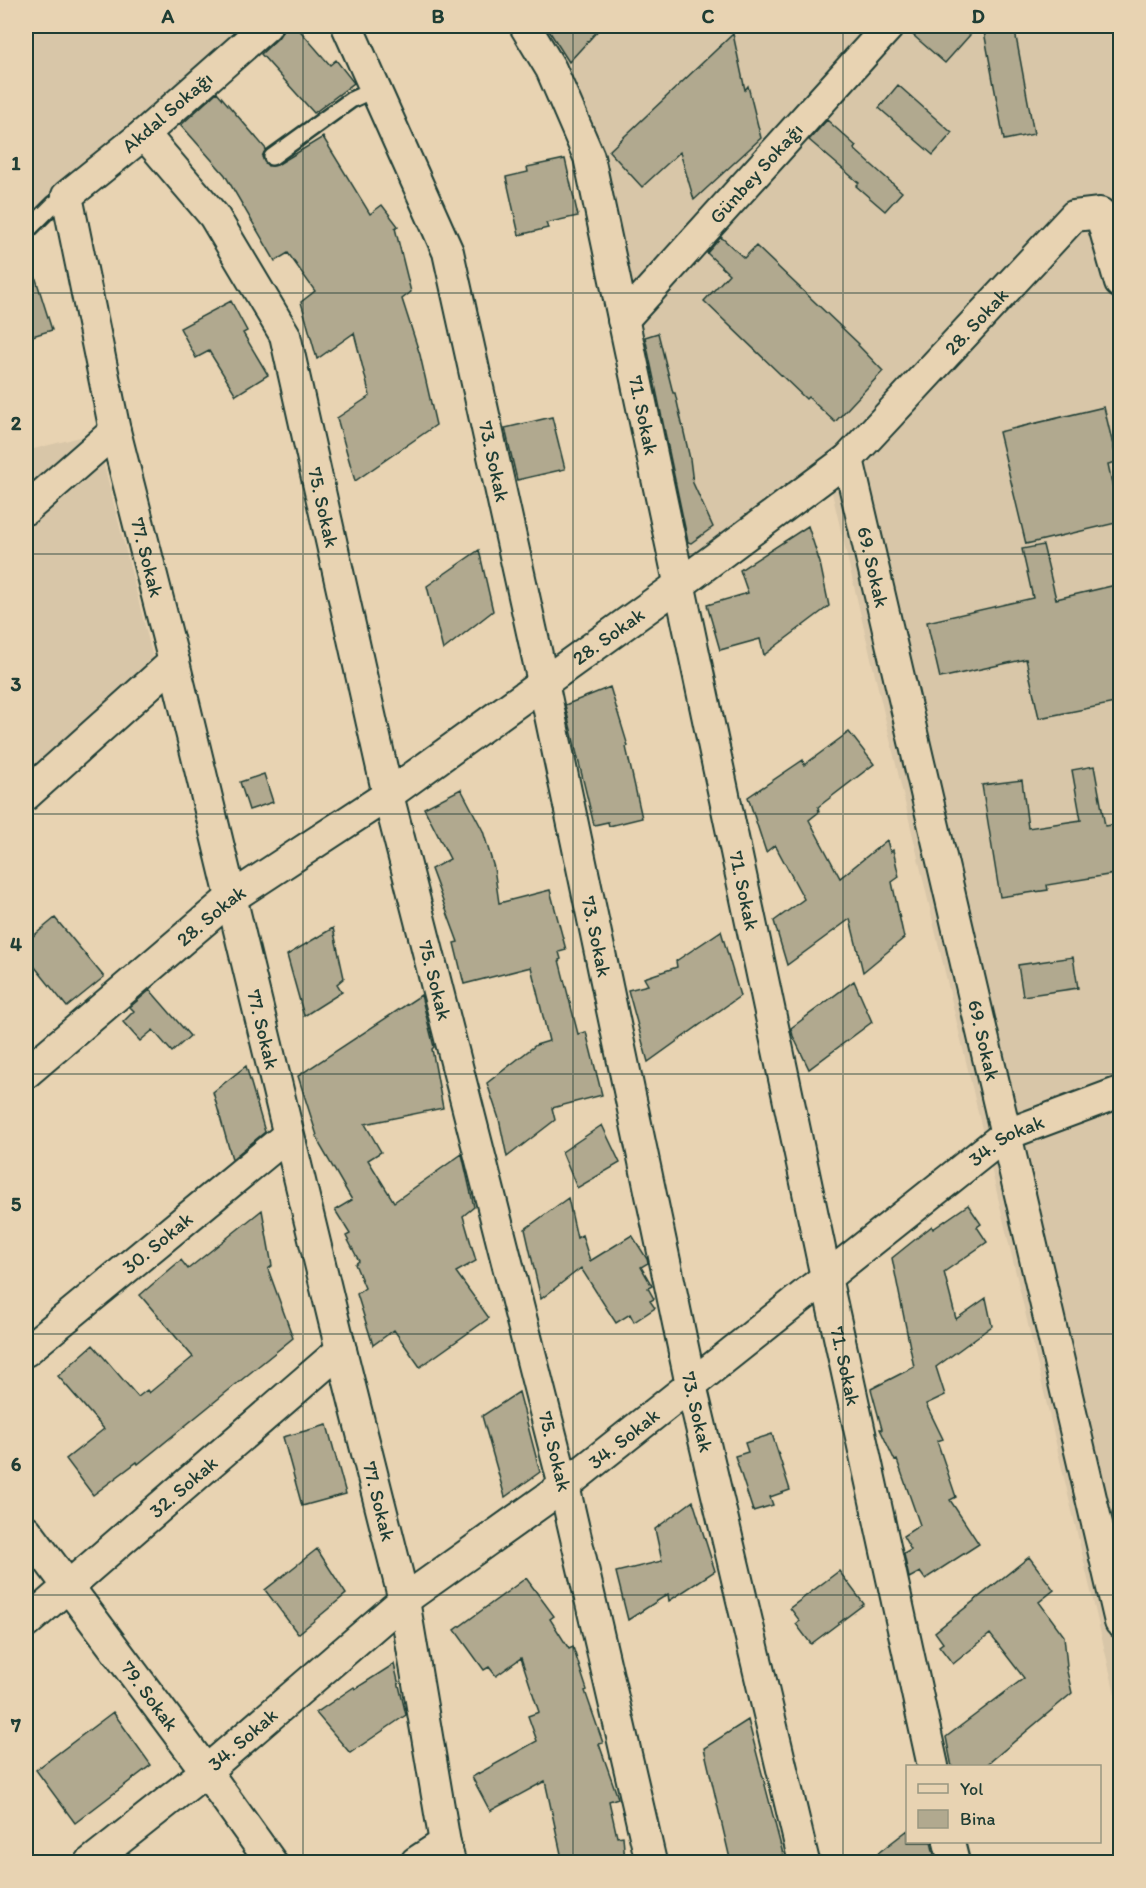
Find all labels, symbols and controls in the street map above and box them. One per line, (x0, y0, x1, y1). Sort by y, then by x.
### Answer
text: A (161, 4, 175, 28)
text: B (432, 4, 445, 28)
text: C (702, 4, 715, 28)
text: D (971, 4, 985, 28)
street label: Akdal Sokağı (117, 66, 217, 158)
street label: Günbey Sokağı (704, 118, 808, 229)
text: 1 (11, 151, 21, 175)
street label: 28. Sokak (939, 283, 1013, 360)
street label: 71. Sokak (624, 373, 664, 457)
text: 2 (11, 411, 22, 435)
street label: 73. Sokak (474, 419, 515, 504)
street label: 75. Sokak (303, 465, 344, 550)
street label: 77. Sokak (126, 515, 169, 600)
street label: 69. Sokak (852, 524, 894, 610)
street label: 28. Sokak (568, 602, 649, 670)
text: 3 (11, 672, 22, 696)
street label: 71. Sokak (724, 849, 764, 933)
street label: 28. Sokak (172, 880, 250, 951)
street label: 73. Sokak (576, 894, 617, 979)
text: 4 (10, 932, 22, 956)
street label: 75. Sokak (413, 938, 457, 1023)
street label: 77. Sokak (242, 987, 284, 1072)
street label: 69. Sokak (963, 997, 1005, 1083)
street label: 34. Sokak (964, 1109, 1047, 1171)
text: 5 (11, 1192, 22, 1216)
street label: 30. Sokak (117, 1207, 197, 1279)
street label: 71. Sokak (825, 1324, 866, 1408)
street label: 73. Sokak (676, 1369, 719, 1455)
street label: 34. Sokak (583, 1403, 664, 1474)
street label: 75. Sokak (533, 1409, 577, 1494)
street label: 32. Sokak (144, 1451, 222, 1523)
text: 6 (11, 1452, 22, 1476)
street label: 77. Sokak (358, 1459, 401, 1544)
street label: 79. Sokak (116, 1656, 184, 1736)
street label: 34. Sokak (203, 1703, 282, 1776)
text: 7 (10, 1713, 21, 1737)
legend (906, 1765, 1101, 1843)
text: Yol (960, 1778, 983, 1800)
text: Bina (960, 1808, 995, 1830)

